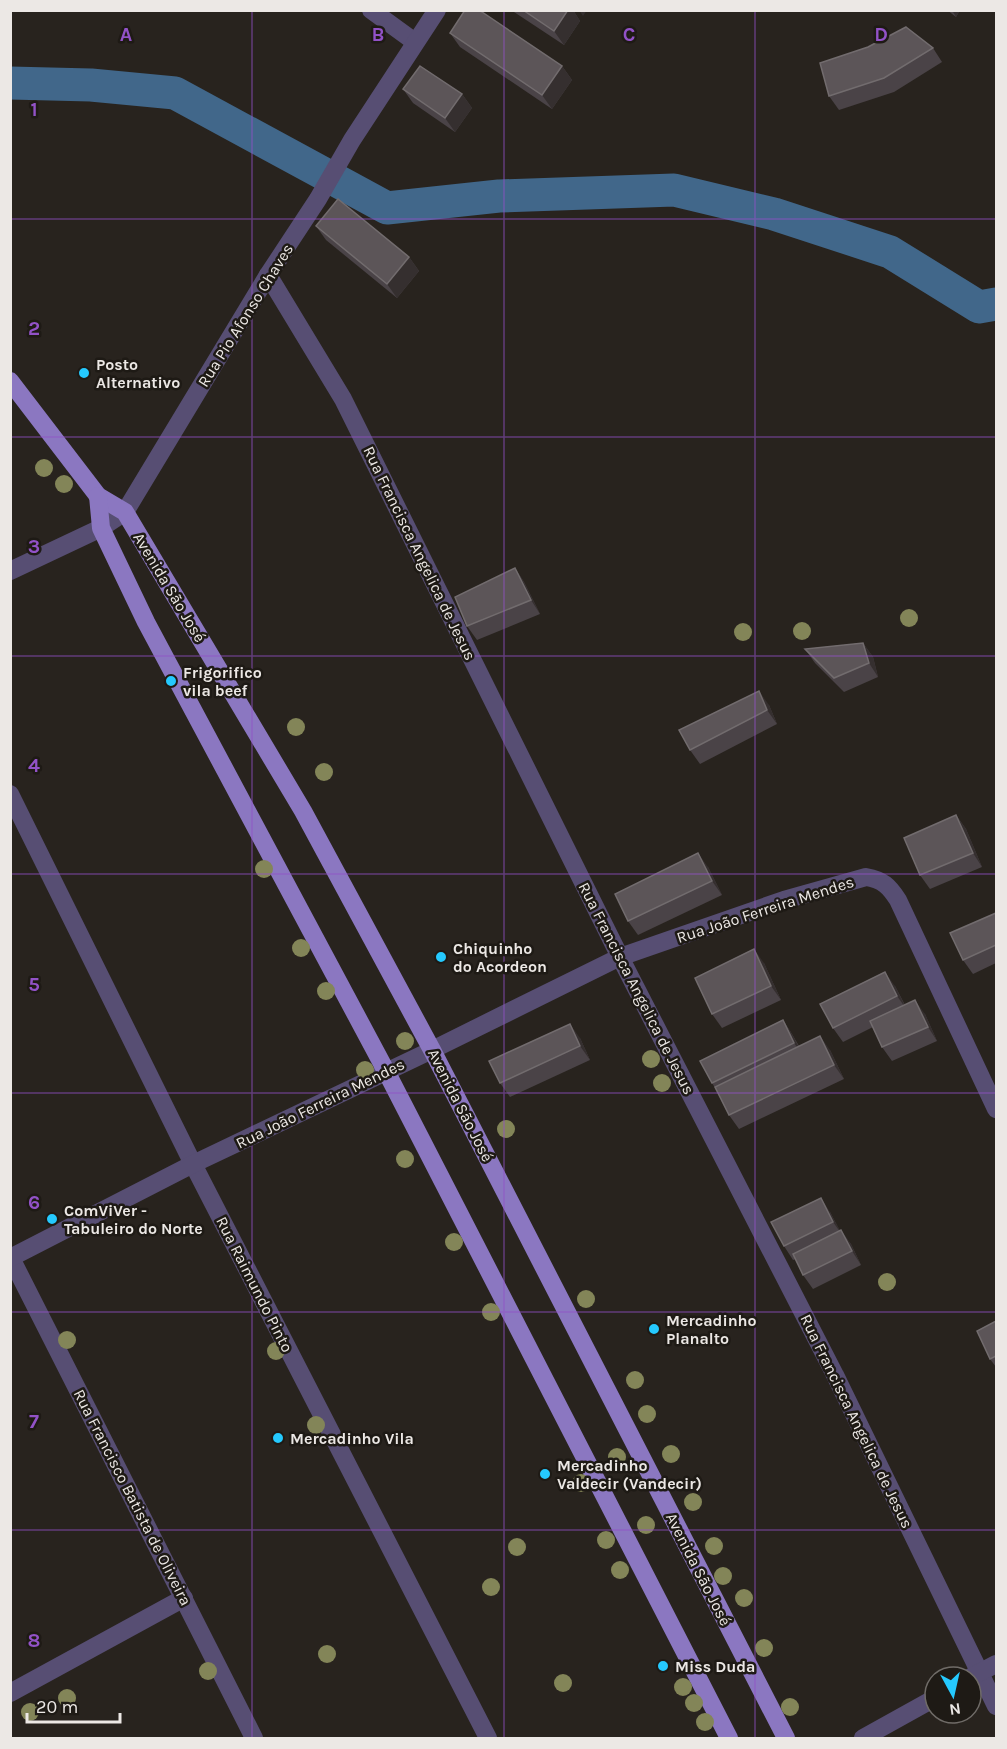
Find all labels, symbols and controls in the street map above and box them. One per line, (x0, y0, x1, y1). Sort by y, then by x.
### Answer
text: A (120, 23, 133, 46)
text: B (372, 23, 384, 46)
text: C (623, 23, 635, 46)
text: D (874, 23, 888, 46)
text: 1 (30, 98, 38, 121)
street label: Rua Pio Afonso Chaves (194, 240, 297, 390)
text: 2 (28, 317, 40, 340)
place label: Posto Alternativo (96, 355, 180, 392)
marker: Posto Alternativo (77, 366, 91, 380)
street label: Rua Francisca Angelica de Jesus (359, 443, 480, 663)
street label: Avenida São José (129, 529, 210, 645)
text: 3 (28, 535, 40, 558)
place label: Frigorifico vila beef (183, 663, 262, 700)
marker: Frigorifico vila beef (164, 674, 178, 688)
text: 4 (28, 754, 40, 777)
street label: Rua João Ferreira Mendes (674, 872, 856, 947)
street label: Rua Francisca Angelica de Jesus (575, 879, 699, 1098)
place label: Chiquinho do Acordeon (453, 939, 547, 976)
marker: Chiquinho do Acordeon (434, 950, 448, 964)
text: 5 (28, 973, 40, 996)
street label: Avenida São José (424, 1045, 497, 1165)
street label: Rua João Ferreira Mendes (233, 1054, 408, 1153)
text: 6 (28, 1191, 40, 1214)
place label: ComViVer - Tabuleiro do Norte (64, 1201, 203, 1238)
marker: ComViVer - Tabuleiro do Norte (45, 1212, 59, 1226)
street label: Rua Raimundo Pinto (212, 1213, 297, 1355)
place label: Mercadinho Planalto (666, 1311, 757, 1348)
street label: Rua Francisca Angelica de Jesus (796, 1311, 917, 1531)
marker: Mercadinho Planalto (647, 1322, 661, 1336)
street label: Rua Francisco Batista de Oliveira (70, 1386, 196, 1609)
text: 7 (29, 1410, 39, 1433)
place label: Mercadinho Vila (290, 1429, 414, 1448)
marker: Mercadinho Vila (271, 1431, 285, 1445)
place label: Mercadinho Valdecir (Vandecir) (557, 1456, 702, 1493)
marker: Mercadinho Valdecir (Vandecir) (538, 1467, 552, 1481)
street label: Avenida São José (662, 1509, 735, 1629)
text: 8 (28, 1629, 40, 1652)
place label: Miss Duda (675, 1657, 755, 1676)
marker: Miss Duda (656, 1659, 670, 1673)
north arrow (923, 1665, 983, 1725)
scale bar (27, 1686, 120, 1724)
text: 20 m (36, 1696, 78, 1718)
text: N (948, 1699, 962, 1720)

